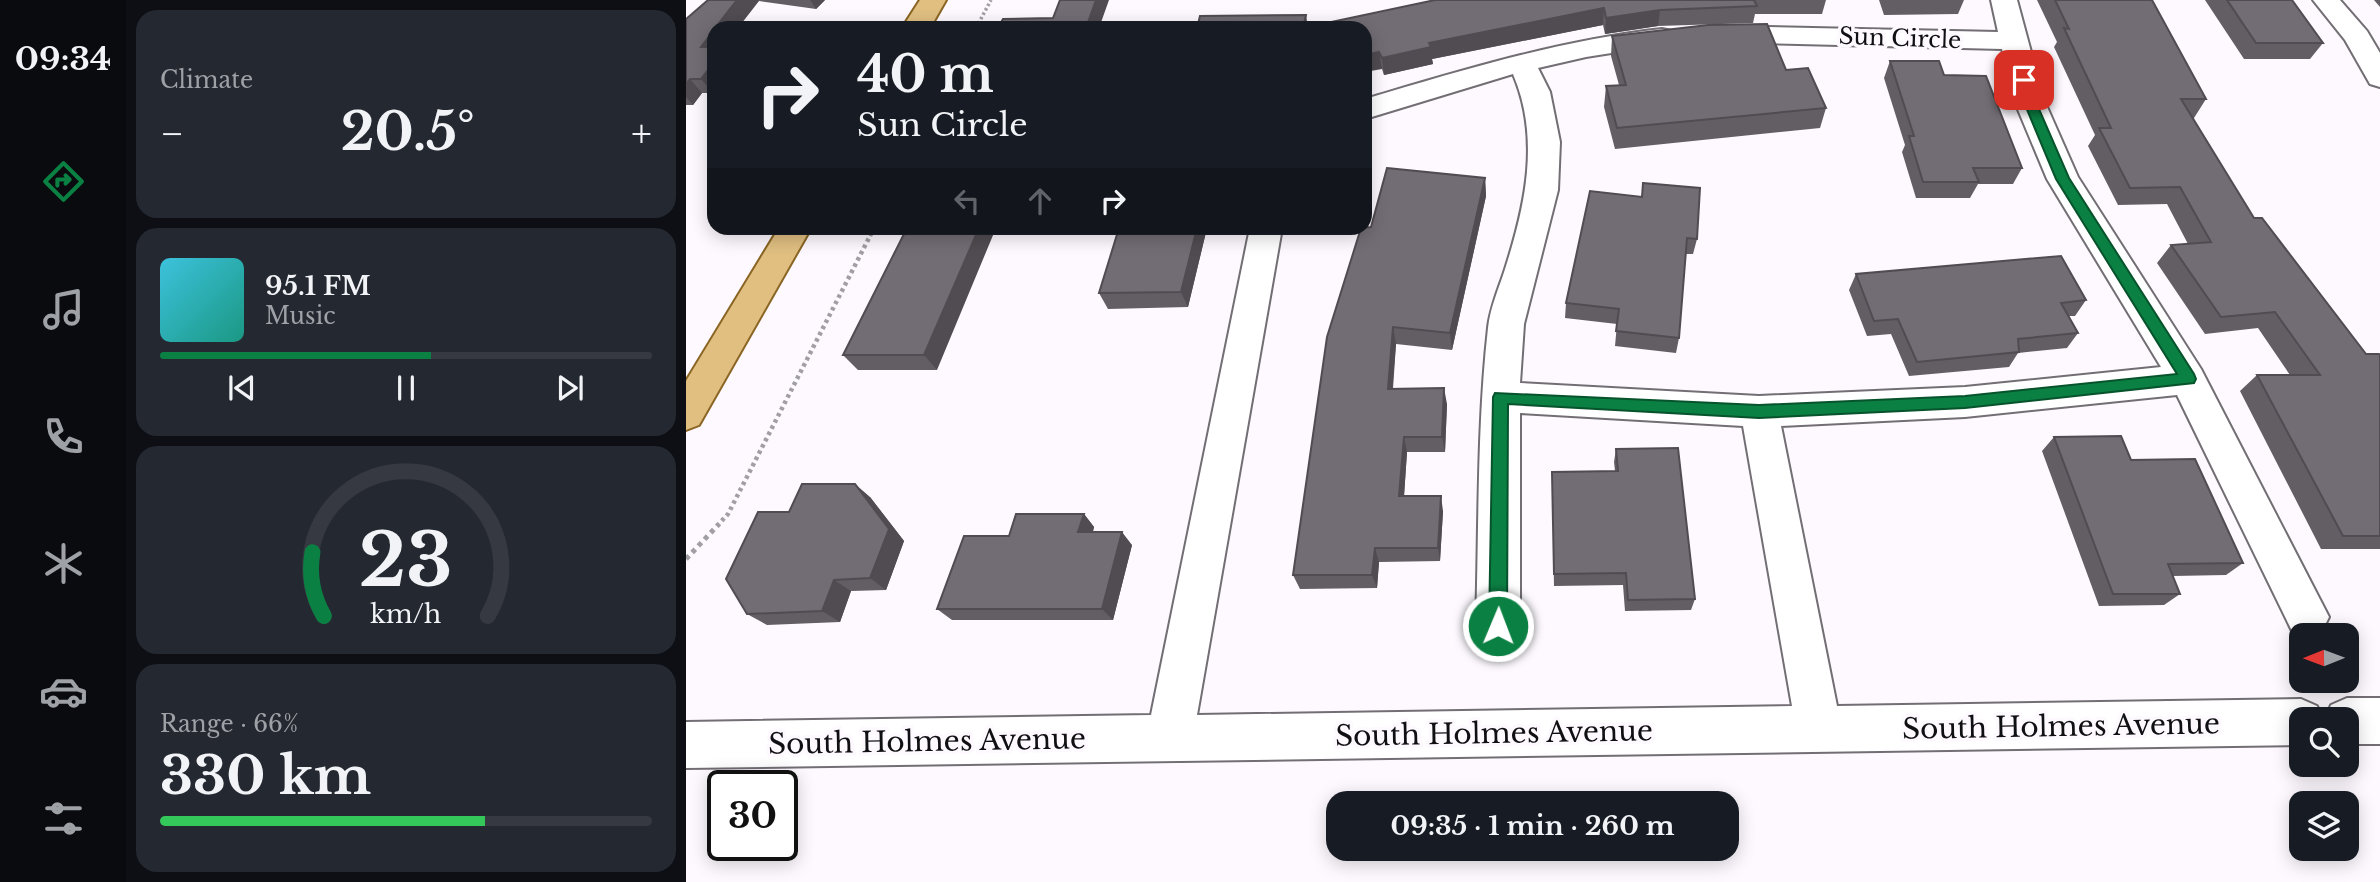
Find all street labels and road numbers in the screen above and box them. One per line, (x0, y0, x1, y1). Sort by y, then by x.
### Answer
street label: Sun Circle (1838, 22, 1962, 54)
street label: South Holmes Avenue (1902, 706, 2220, 747)
street label: South Holmes Avenue (1335, 713, 1653, 754)
street label: South Holmes Avenue (768, 721, 1086, 762)

